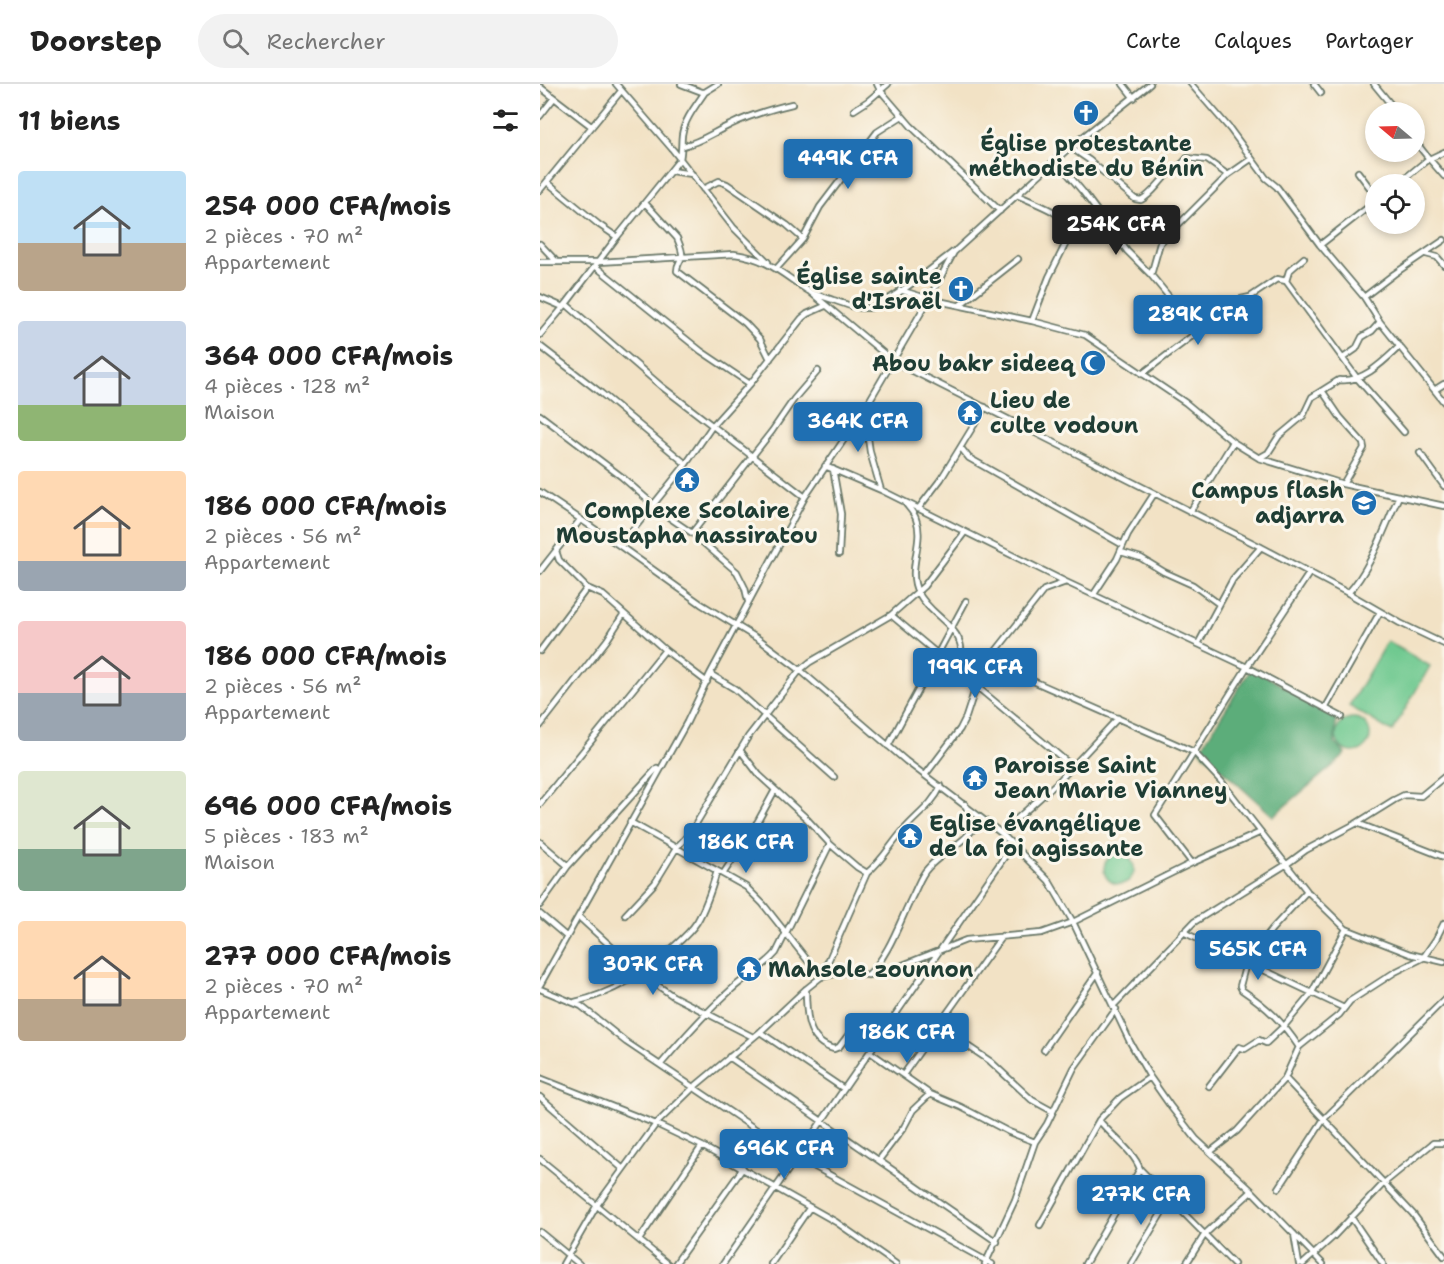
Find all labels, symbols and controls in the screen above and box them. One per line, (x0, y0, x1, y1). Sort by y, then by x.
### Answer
search box (198, 14, 618, 68)
text: Doorstep (30, 22, 162, 60)
icon: search (219, 25, 252, 58)
text: Rechercher (267, 27, 386, 56)
text: Carte (1126, 27, 1181, 55)
text: Calques (1214, 27, 1292, 55)
text: Partager (1325, 27, 1414, 55)
church icon: Église protestante méthodiste du Bénin (1071, 98, 1101, 128)
north arrow (1365, 102, 1425, 162)
map controls (1365, 102, 1425, 234)
text: 11 biens (18, 103, 121, 138)
icon: filters (489, 104, 522, 137)
place label: Église protestante méthodiste du Bénin (968, 127, 1204, 183)
pin: 449K CFA (786, 139, 910, 190)
text: 449K CFA (798, 145, 898, 171)
button: locate (1365, 174, 1425, 234)
text: 254 000 CFA/mois (204, 188, 451, 223)
icon: home (66, 195, 138, 267)
pin: 254K CFA (1054, 205, 1178, 256)
text: 254K CFA (1066, 211, 1166, 237)
text: 2 pièces · 70 m² (204, 223, 363, 249)
text: Appartement (204, 249, 330, 275)
place label: Église sainte d'Israël (796, 260, 942, 316)
church icon: Église sainte d'Israël (946, 274, 976, 304)
pin: 289K CFA (1136, 295, 1260, 346)
text: 289K CFA (1148, 301, 1249, 327)
text: 364 000 CFA/mois (204, 338, 453, 373)
icon: home (66, 345, 138, 417)
mosque icon: Abou bakr sideeq (1078, 348, 1108, 378)
place label: Abou bakr sideeq (872, 349, 1076, 378)
text: 4 pièces · 128 m² (204, 373, 370, 399)
place label: Lieu de culte vodoun (990, 386, 1139, 440)
temple icon: Lieu de culte vodoun (955, 398, 985, 428)
text: Maison (204, 399, 275, 425)
pin: 364K CFA (796, 402, 920, 453)
text: 364K CFA (807, 408, 909, 434)
temple icon: Complexe Scolaire Moustapha nassiratou (672, 465, 702, 495)
place label: Campus flash adjarra (1191, 476, 1344, 530)
text: 186 000 CFA/mois (204, 488, 447, 523)
school or university icon: Campus flash adjarra (1349, 488, 1379, 518)
icon: home (66, 495, 138, 567)
place label: Complexe Scolaire Moustapha nassiratou (556, 496, 818, 550)
text: 2 pièces · 56 m² (204, 523, 362, 549)
text: Appartement (204, 549, 330, 575)
text: 186 000 CFA/mois (204, 638, 447, 673)
icon: home (66, 645, 138, 717)
pin: 199K CFA (913, 648, 1037, 699)
text: 199K CFA (927, 654, 1023, 680)
text: 2 pièces · 56 m² (204, 673, 362, 699)
text: Appartement (204, 699, 330, 725)
place label: Paroisse Saint Jean Marie Vianney (994, 751, 1228, 805)
temple icon: Paroisse Saint Jean Marie Vianney (960, 763, 990, 793)
text: 696 000 CFA/mois (204, 788, 452, 823)
icon: home (66, 795, 138, 867)
place label: Eglise évangélique de la foi agissante (929, 809, 1144, 863)
temple icon: Eglise évangélique de la foi agissante (895, 821, 925, 851)
text: 5 pièces · 183 m² (204, 823, 369, 849)
pin: 186K CFA (684, 823, 808, 874)
text: 186K CFA (698, 829, 794, 855)
text: Maison (204, 849, 275, 875)
pin: 565K CFA (1196, 930, 1320, 981)
text: 565K CFA (1209, 936, 1307, 962)
text: 277 000 CFA/mois (204, 938, 451, 973)
icon: home (66, 945, 138, 1017)
pin: 307K CFA (591, 945, 715, 996)
text: 307K CFA (603, 951, 703, 977)
temple icon: Mahsole zounnon (734, 954, 764, 984)
place label: Mahsole zounnon (768, 955, 974, 984)
text: 2 pièces · 70 m² (204, 973, 363, 999)
text: Appartement (204, 999, 330, 1025)
pin: 186K CFA (845, 1013, 969, 1064)
text: 186K CFA (859, 1019, 955, 1045)
pin: 696K CFA (722, 1129, 846, 1180)
text: 696K CFA (734, 1135, 834, 1161)
pin: 277K CFA (1079, 1175, 1203, 1226)
text: 277K CFA (1091, 1181, 1191, 1207)

